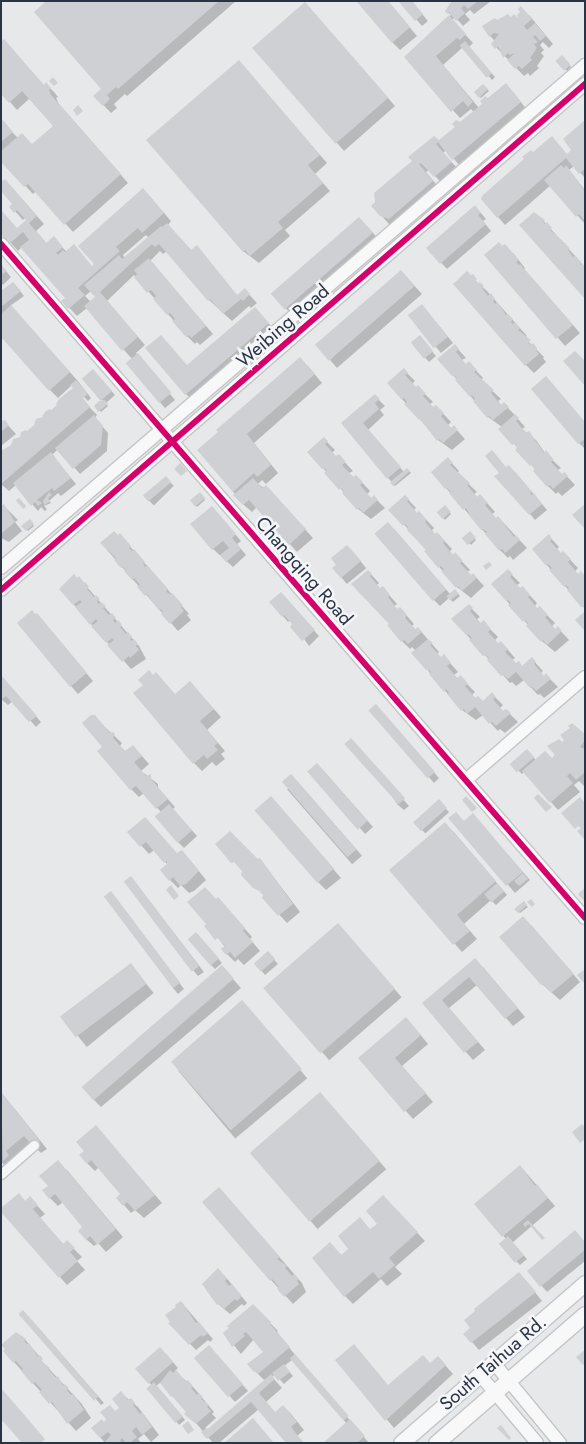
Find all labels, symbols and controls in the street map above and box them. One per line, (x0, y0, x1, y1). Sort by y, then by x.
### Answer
street label: Weibing Road (232, 280, 334, 372)
street label: Changqing Road (251, 512, 357, 630)
street label: South Taihua Rd. (435, 1310, 551, 1416)

